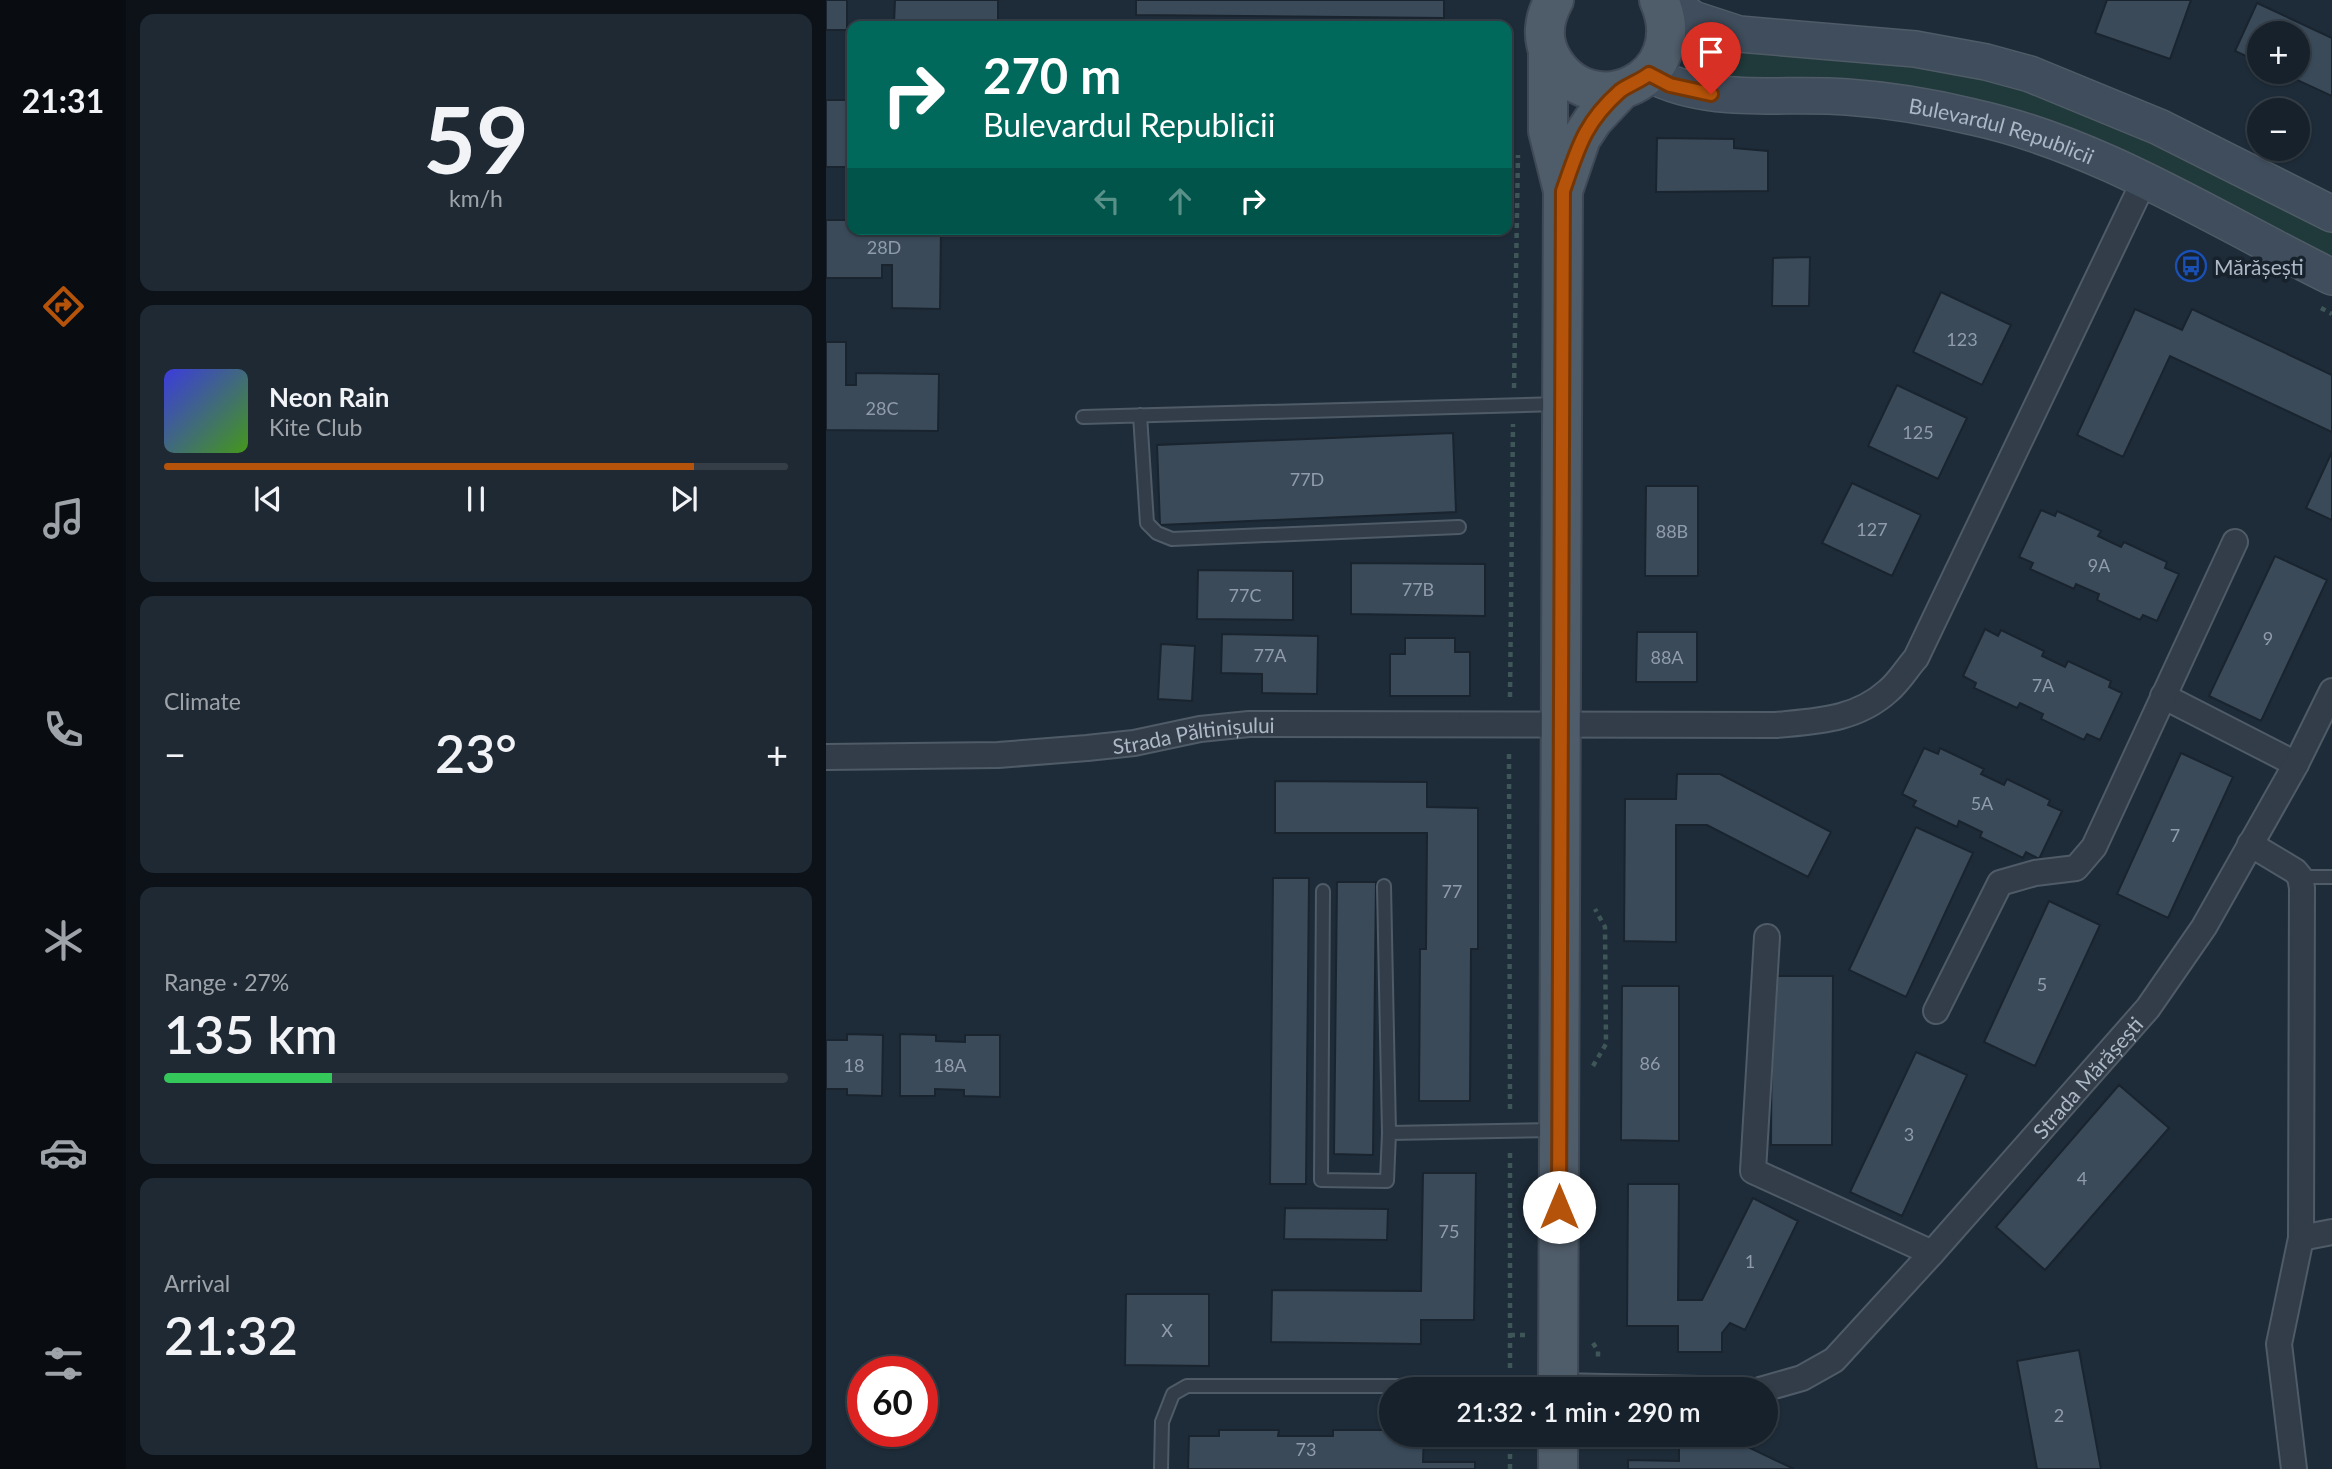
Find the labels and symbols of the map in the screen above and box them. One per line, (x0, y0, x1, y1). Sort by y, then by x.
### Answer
pin (1681, 22, 1741, 94)
street label: Bulevardul Republicii (1907, 92, 2098, 168)
house number: 28D (867, 236, 901, 258)
bus stop icon: Mărășești (2174, 249, 2208, 283)
place label: Mărășești (2214, 254, 2304, 279)
house number: 123 (1946, 328, 1978, 350)
house number: 28C (866, 397, 898, 419)
house number: 125 (1902, 421, 1934, 443)
house number: 77D (1290, 468, 1324, 490)
house number: 127 (1856, 518, 1888, 540)
house number: 88B (1656, 520, 1688, 542)
house number: 9A (2088, 554, 2111, 576)
house number: 77B (1402, 578, 1434, 600)
house number: 77C (1229, 584, 1261, 606)
house number: 9 (2263, 627, 2273, 649)
house number: 77A (1253, 644, 1287, 666)
house number: 88A (1650, 646, 1684, 668)
house number: 7A (2032, 674, 2055, 696)
street label: Strada Păltinișului (1111, 711, 1275, 758)
house number: 5A (1971, 792, 1994, 814)
house number: 7 (2170, 824, 2180, 846)
house number: 77 (1442, 880, 1462, 902)
house number: 5 (2037, 973, 2047, 995)
street label: Strada Mărășești (2027, 1011, 2147, 1143)
house number: 86 (1640, 1052, 1660, 1074)
house number: 18 (844, 1054, 864, 1076)
house number: 18A (933, 1054, 967, 1076)
house number: 3 (1904, 1123, 1914, 1145)
house number: 4 (2077, 1167, 2087, 1189)
position arrow (1522, 1170, 1596, 1244)
house number: 75 (1439, 1220, 1459, 1242)
house number: 1 (1745, 1250, 1755, 1272)
house number: X (1161, 1319, 1173, 1341)
speed limit sign: 60 (847, 1356, 938, 1447)
house number: 2 (2054, 1404, 2064, 1426)
house number: 73 (1296, 1438, 1316, 1460)

